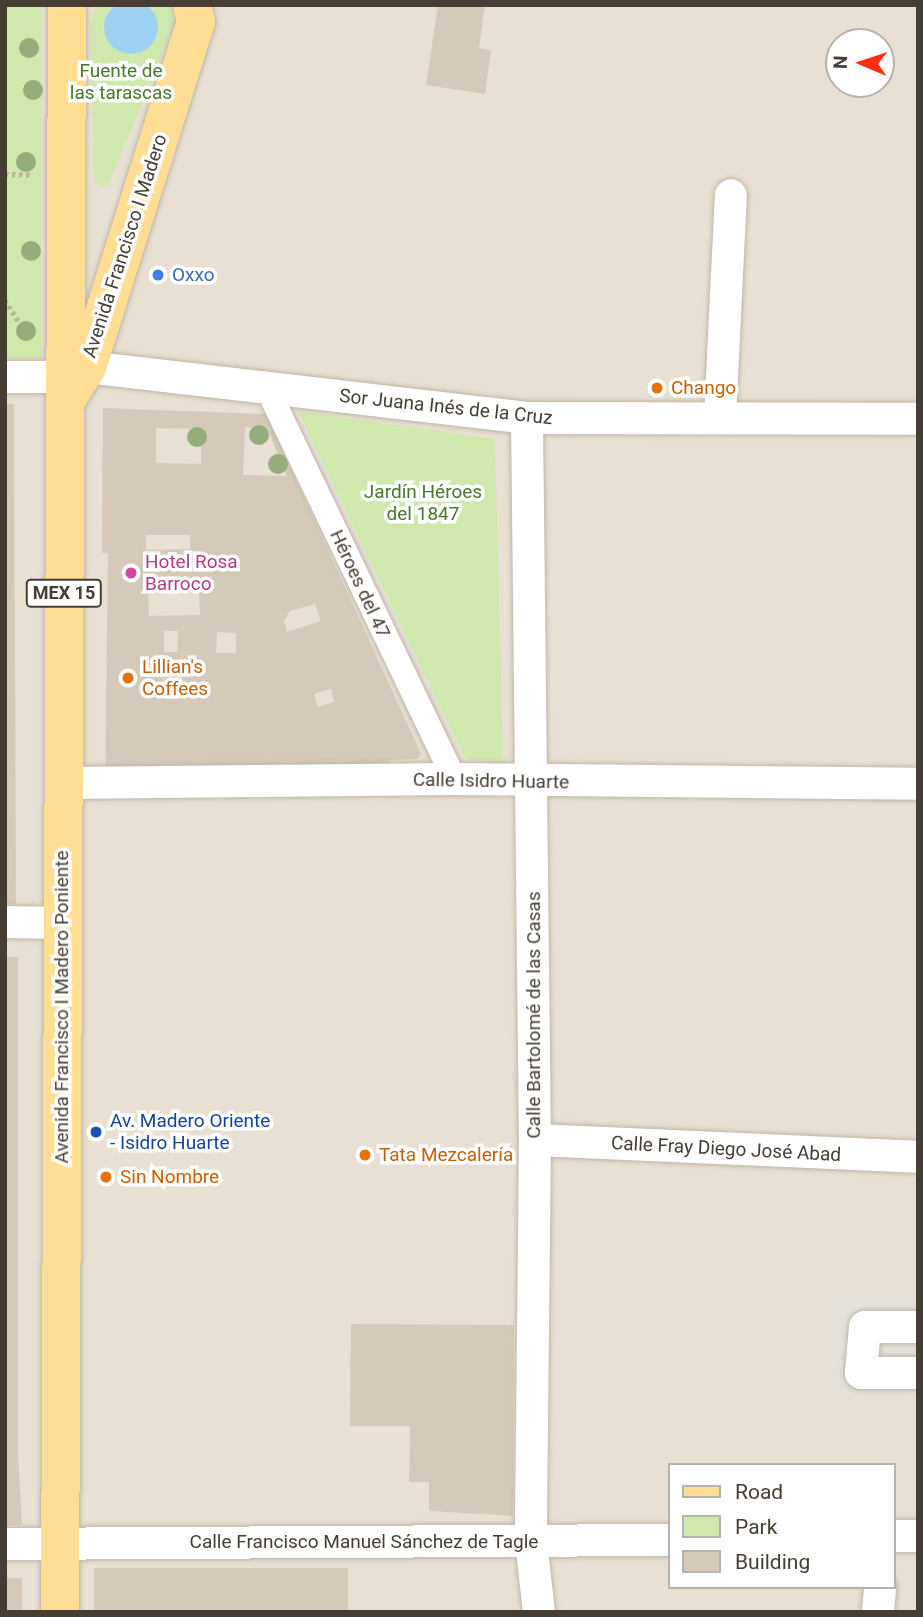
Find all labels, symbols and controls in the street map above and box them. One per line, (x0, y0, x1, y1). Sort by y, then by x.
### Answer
north arrow (825, 28, 895, 98)
text: N (829, 55, 852, 69)
park label: Fuente de las tarascas (70, 60, 172, 104)
street label: Avenida Francisco I Madero (78, 131, 172, 361)
place label: Oxxo (172, 264, 215, 286)
marker: Oxxo (150, 267, 166, 283)
place label: Chango (671, 377, 736, 399)
marker: Chango (649, 380, 665, 396)
street label: Sor Juana Inés de la Cruz (338, 384, 554, 430)
park label: Jardín Héroes del 1847 (364, 481, 482, 525)
street label: Héroes del 47 (325, 526, 395, 642)
place label: Hotel Rosa Barroco (145, 551, 238, 595)
marker: Hotel Rosa Barroco (123, 565, 139, 581)
road number: MEX 15 (25, 578, 102, 608)
place label: Lillian's Coffees (142, 656, 208, 700)
marker: Lillian's Coffees (120, 670, 136, 686)
street label: Calle Isidro Huarte (413, 768, 569, 794)
street label: Avenida Francisco I Madero Poniente (51, 850, 73, 1164)
street label: Calle Bartolomé de las Casas (523, 891, 545, 1139)
place label: Av. Madero Oriente - Isidro Huarte (110, 1110, 270, 1154)
marker: Av. Madero Oriente - Isidro Huarte (88, 1124, 104, 1140)
street label: Calle Fray Diego José Abad (610, 1132, 842, 1166)
place label: Tata Mezcalería (379, 1144, 513, 1166)
marker: Tata Mezcalería (357, 1147, 373, 1163)
place label: Sin Nombre (120, 1166, 219, 1188)
marker: Sin Nombre (98, 1169, 114, 1185)
legend (668, 1463, 895, 1589)
text: Road (735, 1480, 783, 1504)
text: Park (735, 1515, 777, 1539)
street label: Calle Francisco Manuel Sánchez de Tagle (189, 1531, 539, 1553)
text: Building (735, 1550, 810, 1574)

